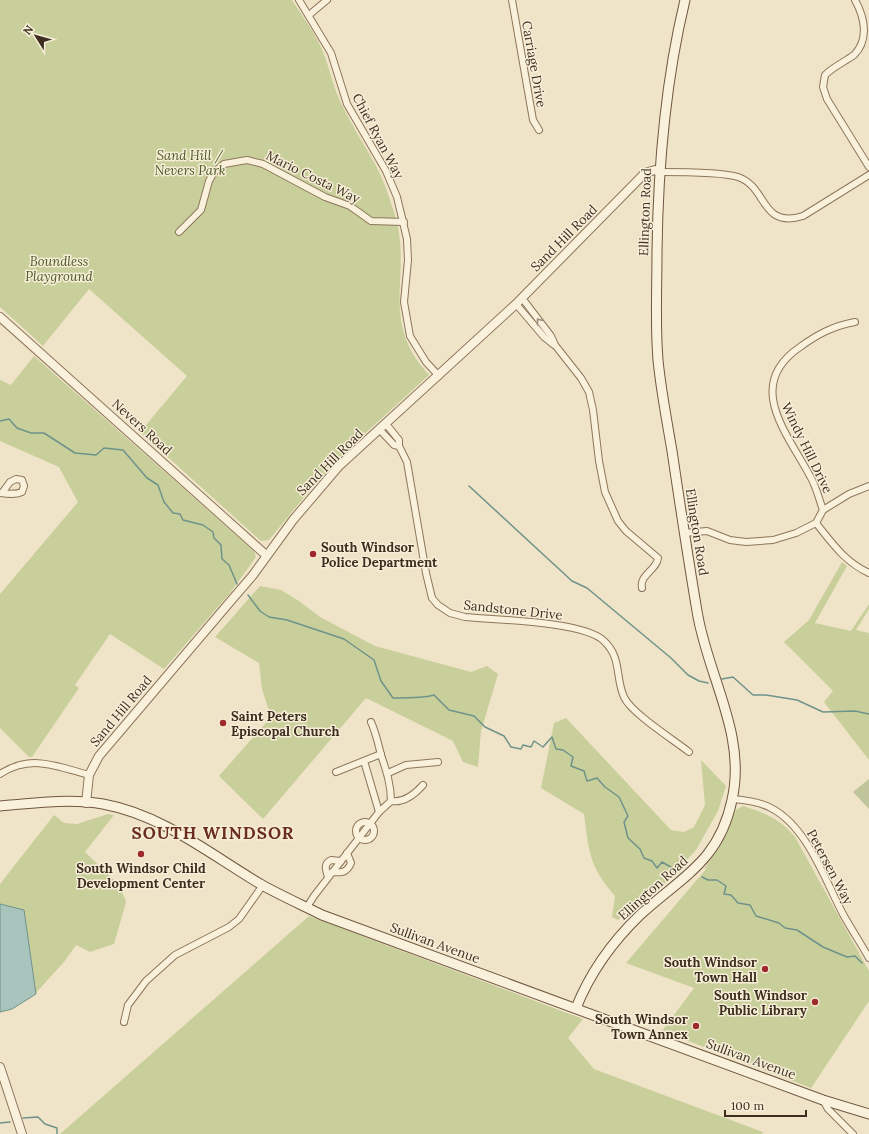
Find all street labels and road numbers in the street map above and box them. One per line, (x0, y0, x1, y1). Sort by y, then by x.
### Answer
street label: Carriage Drive (518, 19, 550, 109)
street label: Chief Ryan Way (348, 90, 408, 182)
street label: Mario Costa Way (263, 147, 363, 207)
street label: Ellington Road (635, 168, 655, 256)
street label: Sand Hill Road (527, 201, 601, 275)
street label: Nevers Road (108, 395, 176, 459)
street label: Windy Hill Drive (778, 400, 836, 496)
street label: Sand Hill Road (293, 425, 367, 499)
street label: Ellington Road (682, 487, 712, 577)
street label: Sandstone Drive (463, 596, 563, 624)
street label: Sand Hill Road (86, 672, 156, 750)
street label: Petersen Way (803, 827, 857, 908)
street label: Ellington Road (615, 852, 692, 924)
street label: Sullivan Avenue (388, 919, 482, 967)
street label: Sullivan Avenue (704, 1035, 798, 1083)

